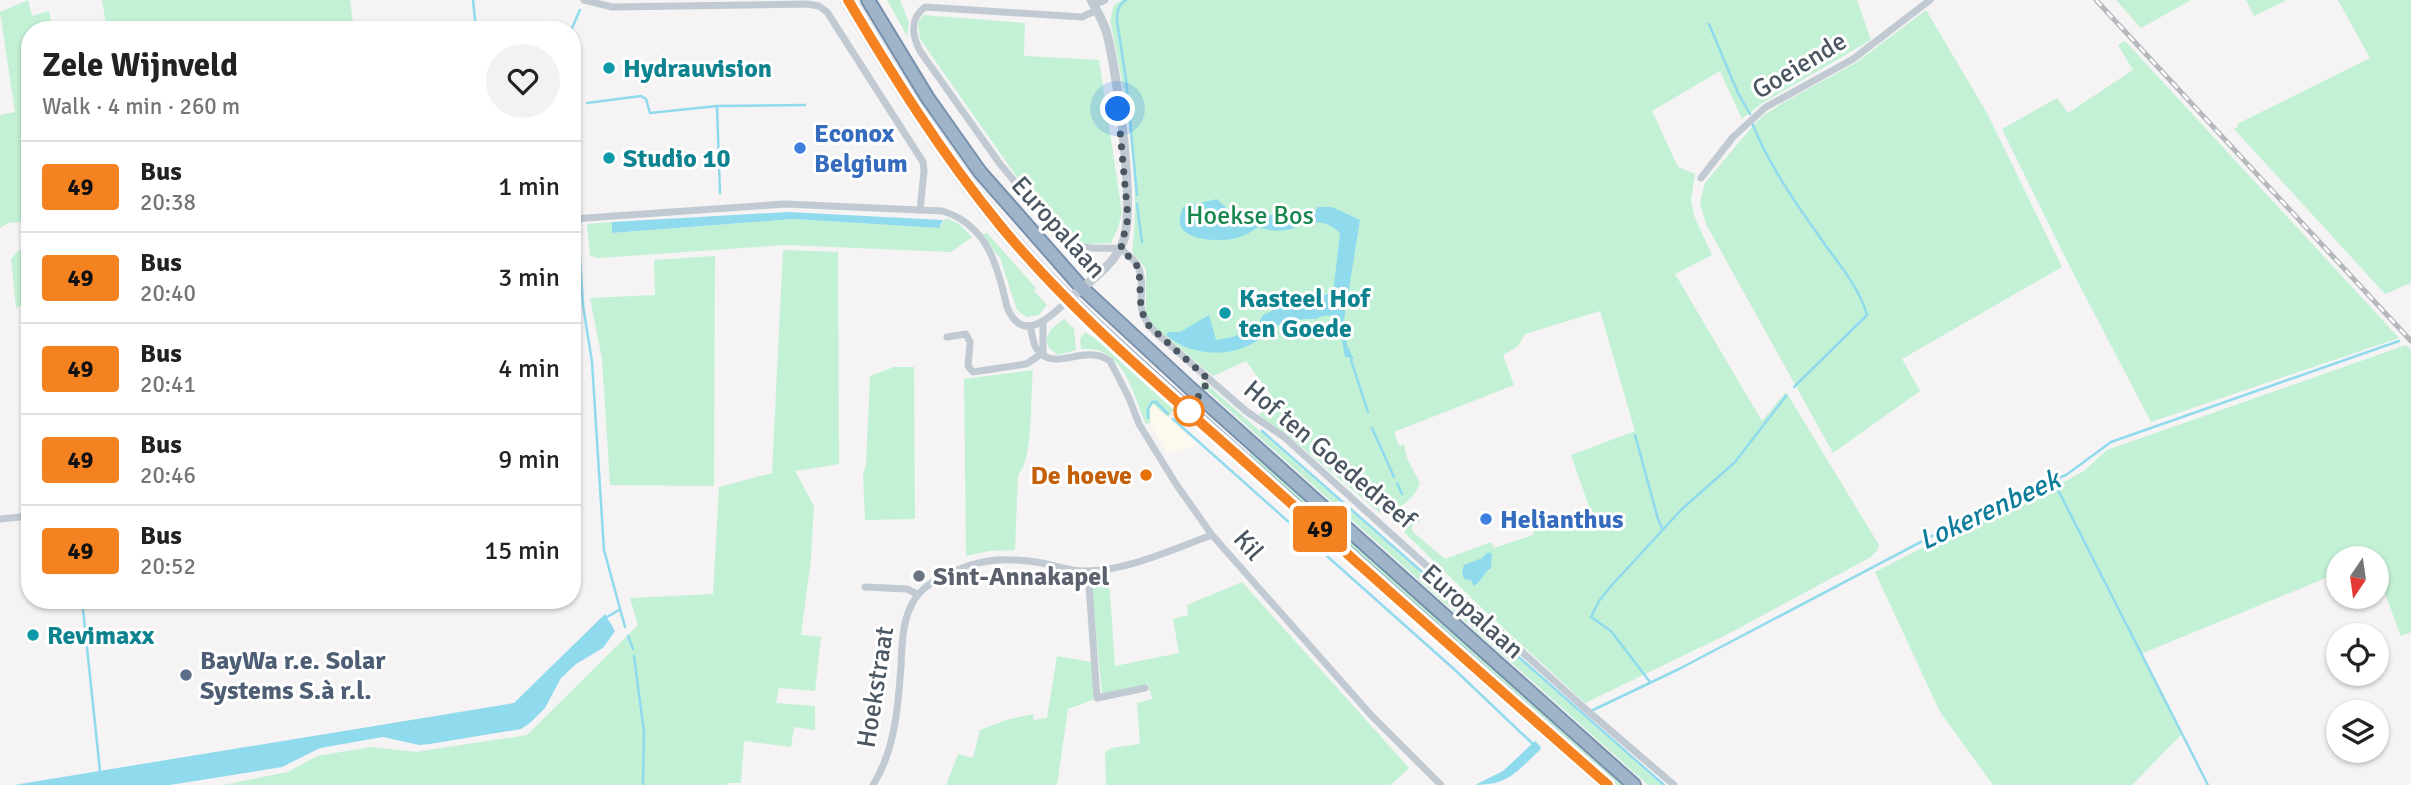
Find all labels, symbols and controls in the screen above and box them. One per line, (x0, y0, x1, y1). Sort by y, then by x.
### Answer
street label: Goeiende (1747, 25, 1852, 106)
button: heart (486, 44, 560, 118)
text: Zele Wijnveld (42, 45, 238, 86)
place label: Hydrauvision (623, 53, 772, 85)
marker: Hydrauvision (601, 60, 617, 76)
your location (1100, 91, 1135, 126)
text: Walk · 4 min · 260 m (42, 92, 240, 121)
place label: Econox Belgium (814, 118, 908, 180)
marker: Econox Belgium (792, 140, 808, 156)
place label: Studio 10 (623, 143, 731, 175)
marker: Studio 10 (601, 150, 617, 166)
text: Bus (140, 156, 182, 188)
street label: Europalaan (1004, 170, 1112, 285)
text: 1 min (498, 171, 560, 203)
text: 49 (68, 172, 93, 202)
text: 20:38 (140, 188, 196, 217)
park label: Hoekse Bos (1186, 200, 1314, 232)
text: Bus (140, 247, 182, 279)
text: 3 min (498, 262, 560, 294)
text: 49 (68, 263, 93, 293)
text: 20:40 (140, 279, 196, 308)
place label: Kasteel Hof ten Goede (1238, 283, 1372, 345)
marker: Kasteel Hof ten Goede (1217, 305, 1233, 321)
text: Bus (140, 338, 182, 370)
text: 4 min (498, 353, 560, 385)
text: 49 (68, 354, 93, 384)
text: 20:41 (140, 370, 196, 399)
street label: Hof ten Goededreef (1237, 373, 1423, 537)
unlabelled marker (1174, 396, 1204, 426)
text: Bus (140, 429, 182, 461)
text: 9 min (498, 444, 560, 476)
text: 49 (68, 445, 93, 475)
place label: De hoeve (1031, 460, 1132, 492)
text: 20:46 (140, 461, 196, 490)
water label: Lokerenbeek (1913, 461, 2068, 557)
marker: De hoeve (1138, 467, 1154, 483)
place label: Helianthus (1500, 504, 1624, 536)
line badge: 49 (1288, 506, 1352, 552)
marker: Helianthus (1478, 511, 1494, 527)
text: 49 (1307, 514, 1333, 544)
text: Bus (140, 520, 182, 552)
street label: Kil (1226, 524, 1270, 568)
text: 15 min (484, 535, 560, 567)
text: 49 (68, 536, 93, 566)
north arrow (2326, 546, 2389, 609)
map controls (2326, 546, 2389, 763)
text: 20:52 (140, 552, 196, 581)
street label: Europalaan (1415, 558, 1530, 666)
place label: Sint-Annakapel (933, 561, 1109, 593)
marker: Sint-Annakapel (911, 568, 927, 584)
place label: Revimaxx (47, 620, 155, 652)
button: locate (2326, 623, 2389, 686)
street label: Hoekstraat (851, 624, 901, 750)
marker: Revimaxx (25, 627, 41, 643)
place label: BayWa r.e. Solar Systems S.à r.l. (200, 645, 386, 707)
marker: BayWa r.e. Solar Systems S.à r.l. (178, 667, 194, 683)
button: layers (2326, 700, 2389, 763)

